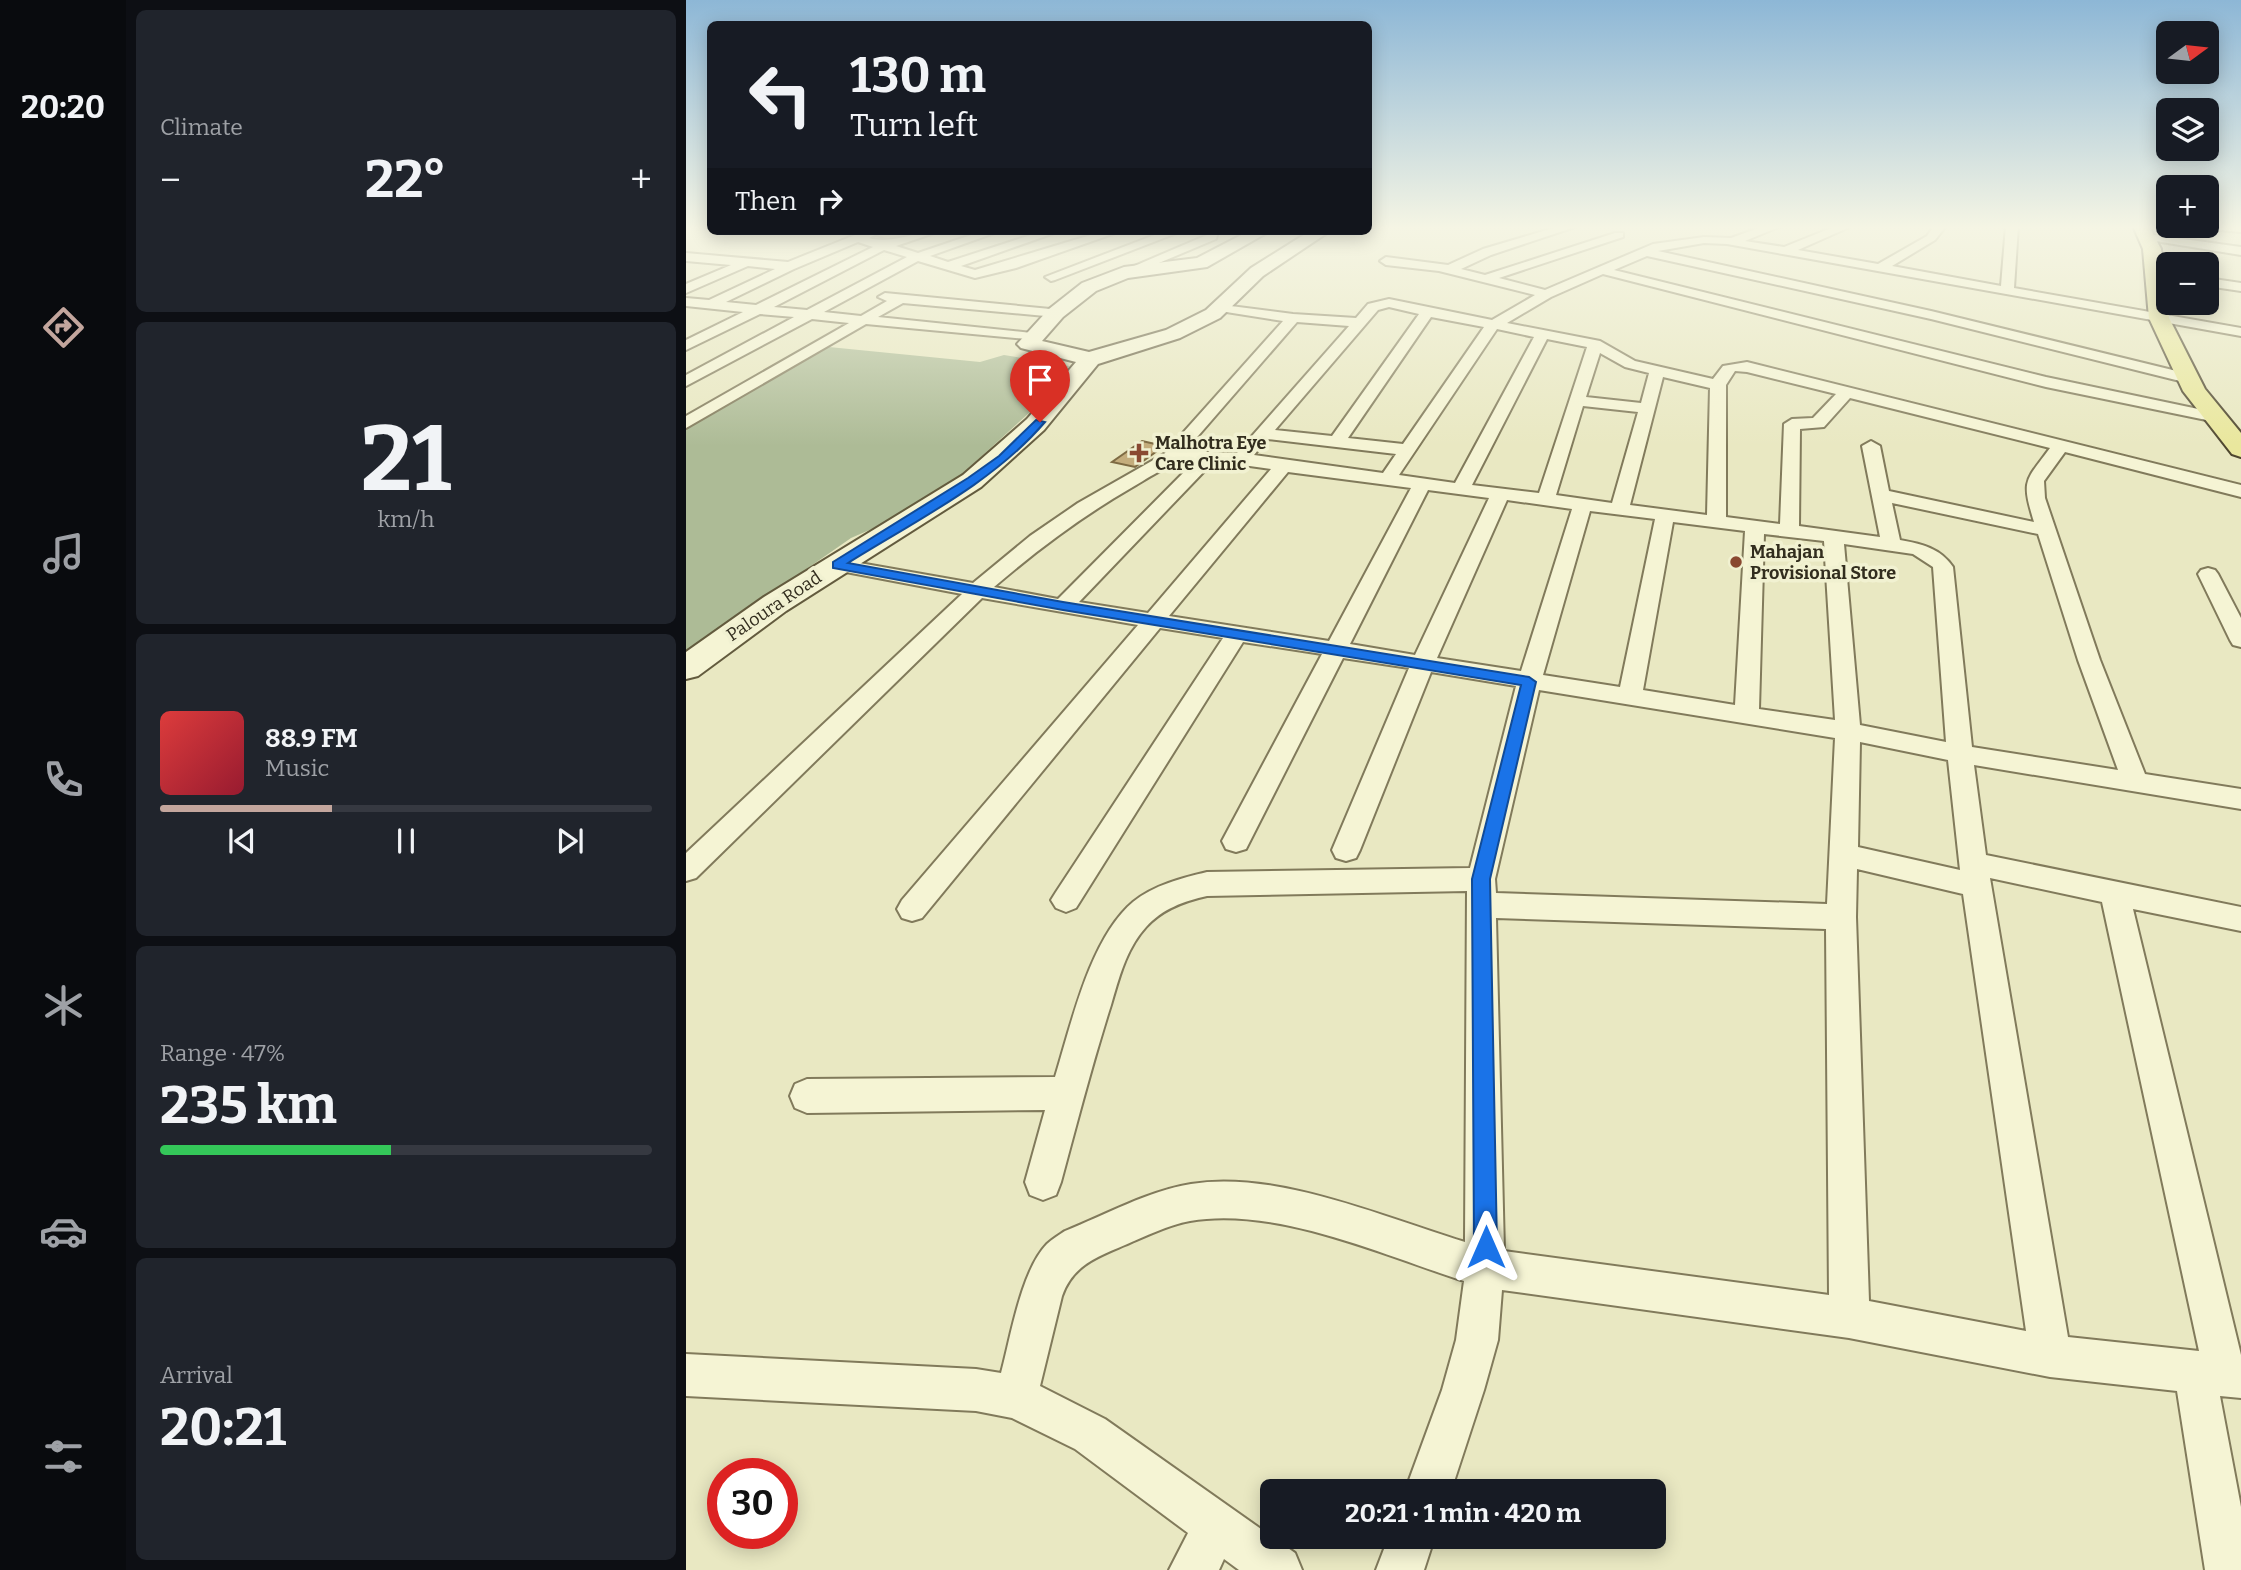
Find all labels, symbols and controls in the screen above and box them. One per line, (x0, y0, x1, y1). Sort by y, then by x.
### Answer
north arrow (2156, 21, 2219, 84)
map controls (2156, 21, 2219, 315)
text: 130 m (850, 46, 986, 105)
icon: left (735, 49, 826, 140)
text: 20:20 (21, 88, 105, 126)
button: layers (2156, 98, 2219, 161)
text: Turn left (850, 106, 978, 144)
text: Climate (160, 113, 243, 141)
text: 22° (365, 148, 446, 211)
text: − (160, 157, 181, 203)
text: + (630, 157, 652, 203)
button: + (2156, 175, 2219, 238)
icon: right (811, 182, 849, 220)
text: Then (735, 186, 797, 217)
button: − (2156, 252, 2219, 315)
icon: directions (39, 303, 88, 352)
pin (1010, 350, 1070, 422)
icon: arrive (1021, 361, 1059, 399)
text: 21 (361, 405, 451, 514)
place label: Malhotra Eye Care Clinic (1155, 432, 1267, 475)
marker: Malhotra Eye Care Clinic (1129, 443, 1149, 463)
text: km/h (378, 505, 434, 533)
icon: music (39, 529, 88, 578)
place label: Mahajan Provisional Store (1750, 541, 1896, 584)
marker: Mahajan Provisional Store (1728, 554, 1744, 570)
street label: Paloura Road (722, 566, 826, 646)
text: 88.9 FM (265, 723, 358, 754)
text: Music (265, 754, 329, 782)
icon: phone (39, 755, 88, 804)
icon: previous (223, 822, 261, 860)
icon: pause (387, 822, 425, 860)
icon: next (551, 822, 589, 860)
icon: climate (39, 981, 88, 1030)
text: Range · 47% (160, 1039, 285, 1067)
text: 235 km (160, 1074, 337, 1137)
icon: car (39, 1207, 88, 1256)
position arrow (1449, 1210, 1523, 1284)
text: Arrival (160, 1361, 233, 1389)
text: 20:21 (160, 1396, 286, 1459)
icon: filters (39, 1432, 88, 1481)
speed limit sign: 30 (707, 1458, 798, 1549)
text: 20:21 · 1 min · 420 m (1345, 1498, 1581, 1529)

